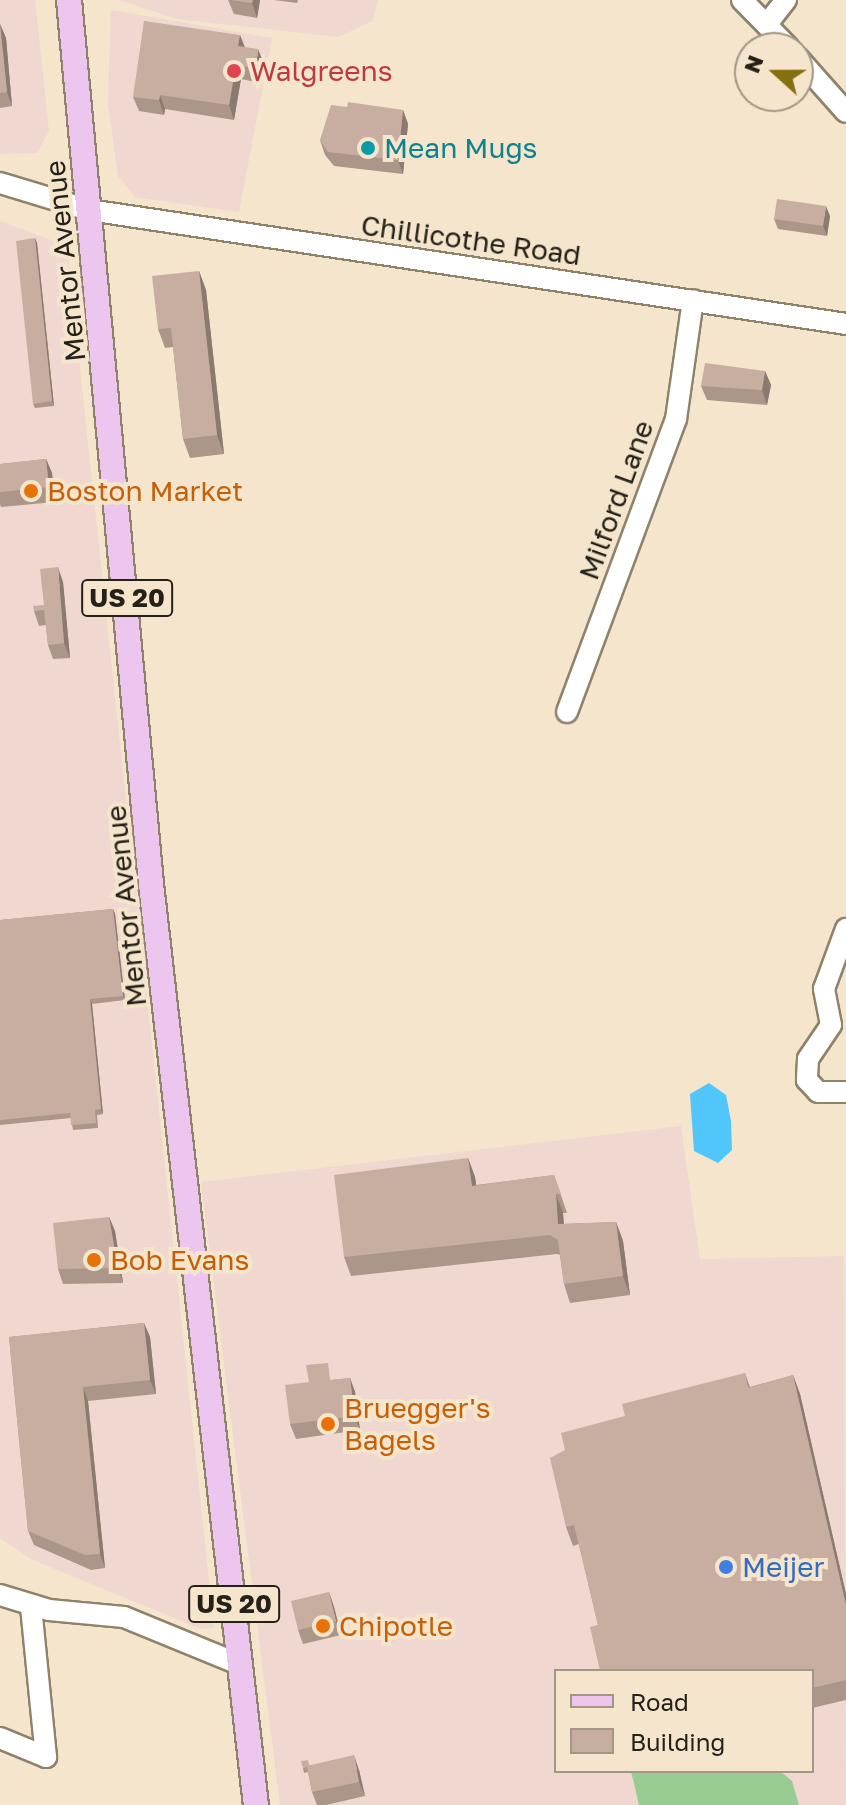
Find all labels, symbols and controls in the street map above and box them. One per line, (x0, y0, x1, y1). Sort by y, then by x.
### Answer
north arrow (734, 32, 814, 112)
text: N (737, 51, 769, 77)
place label: Walgreens (250, 54, 393, 88)
marker: Walgreens (225, 62, 243, 80)
place label: Mean Mugs (384, 131, 537, 165)
marker: Mean Mugs (359, 139, 377, 157)
street label: Mentor Avenue (38, 159, 92, 363)
street label: Chillicothe Road (359, 208, 583, 272)
street label: Milford Lane (572, 416, 660, 584)
place label: Boston Market (47, 474, 243, 508)
marker: Boston Market (22, 482, 40, 500)
road number: US 20 (81, 576, 173, 620)
street label: Mentor Avenue (99, 804, 153, 1008)
place label: Bob Evans (110, 1243, 249, 1277)
marker: Bob Evans (85, 1251, 103, 1269)
place label: Bruegger's Bagels (344, 1391, 491, 1457)
marker: Bruegger's Bagels (319, 1415, 337, 1433)
place label: Meijer (742, 1550, 824, 1584)
marker: Meijer (717, 1558, 735, 1576)
road number: US 20 (188, 1582, 280, 1626)
place label: Chipotle (339, 1609, 453, 1643)
marker: Chipotle (314, 1617, 332, 1635)
legend (554, 1669, 814, 1773)
text: Road (630, 1687, 689, 1716)
text: Building (630, 1727, 725, 1756)

